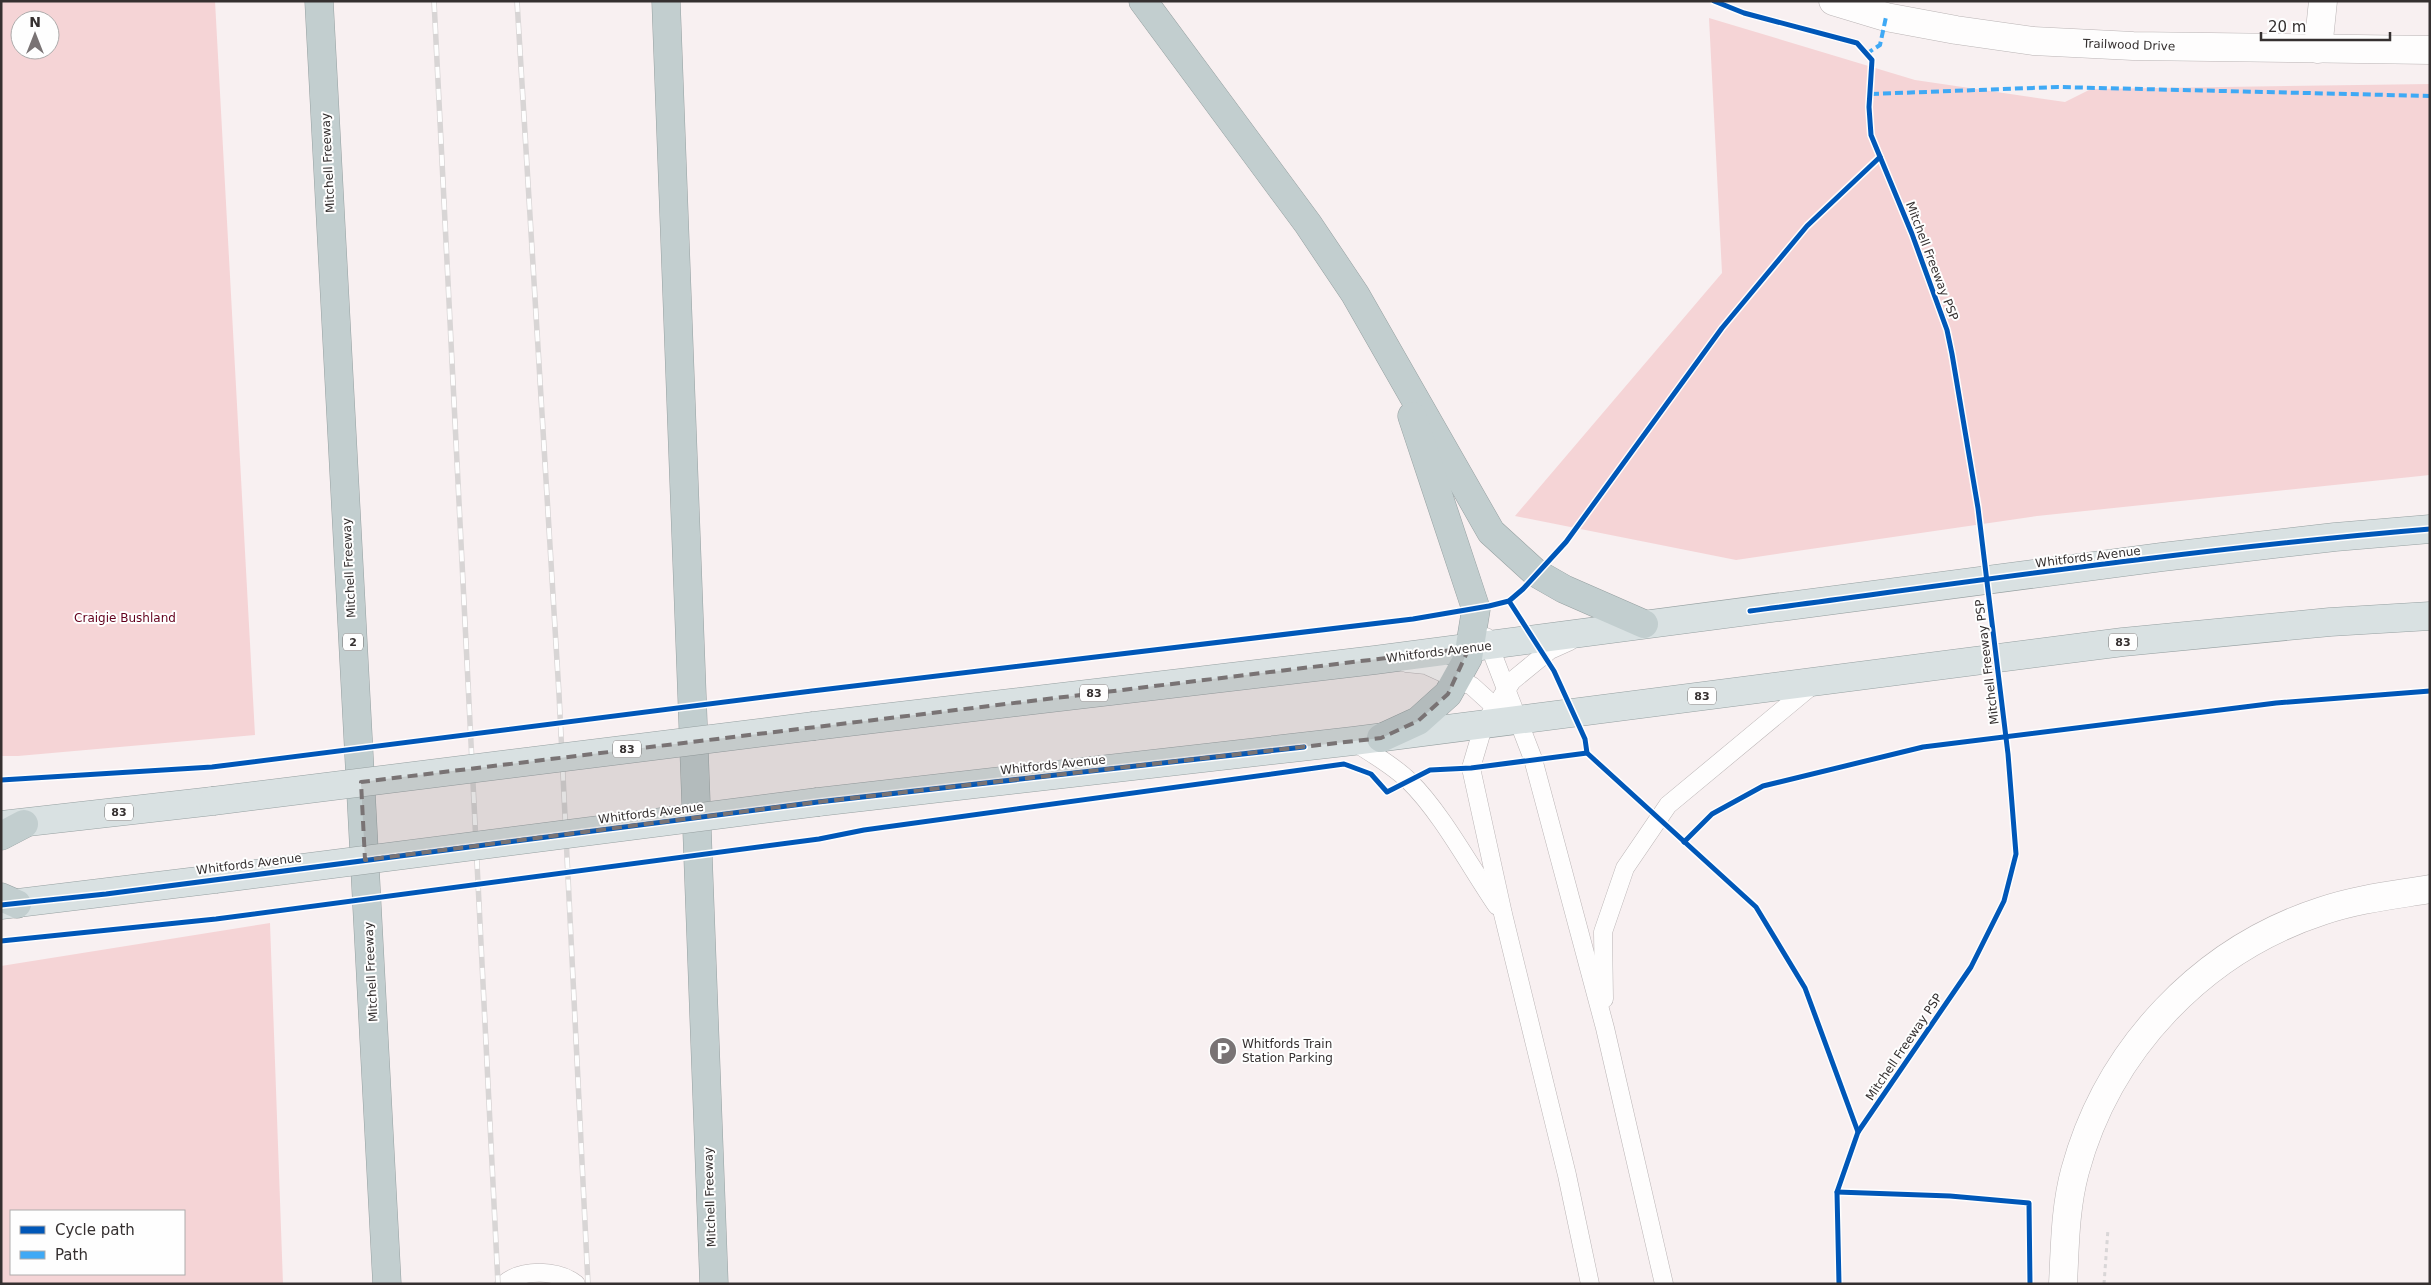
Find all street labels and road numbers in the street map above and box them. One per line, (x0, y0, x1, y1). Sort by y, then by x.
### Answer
street label: Trailwood Drive (2082, 36, 2175, 54)
street label: Mitchell Freeway (318, 113, 338, 213)
street label: Mitchell Freeway PSP (1903, 200, 1961, 322)
street label: Mitchell Freeway (339, 518, 359, 618)
street label: Whitfords Avenue (2035, 544, 2141, 570)
street label: Mitchell Freeway PSP (1972, 599, 2002, 725)
road number: 2 (343, 634, 363, 650)
road number: 83 (2109, 634, 2137, 650)
street label: Whitfords Avenue (1386, 639, 1492, 665)
road number: 83 (1080, 684, 1108, 701)
road number: 83 (1688, 688, 1716, 704)
road number: 83 (613, 741, 641, 758)
street label: Whitfords Avenue (1000, 752, 1106, 778)
street label: Whitfords Avenue (598, 800, 704, 826)
road number: 83 (105, 804, 133, 820)
street label: Whitfords Avenue (196, 851, 302, 877)
street label: Mitchell Freeway (361, 922, 381, 1022)
street label: Mitchell Freeway PSP (1863, 991, 1945, 1103)
street label: Mitchell Freeway (701, 1147, 719, 1247)

